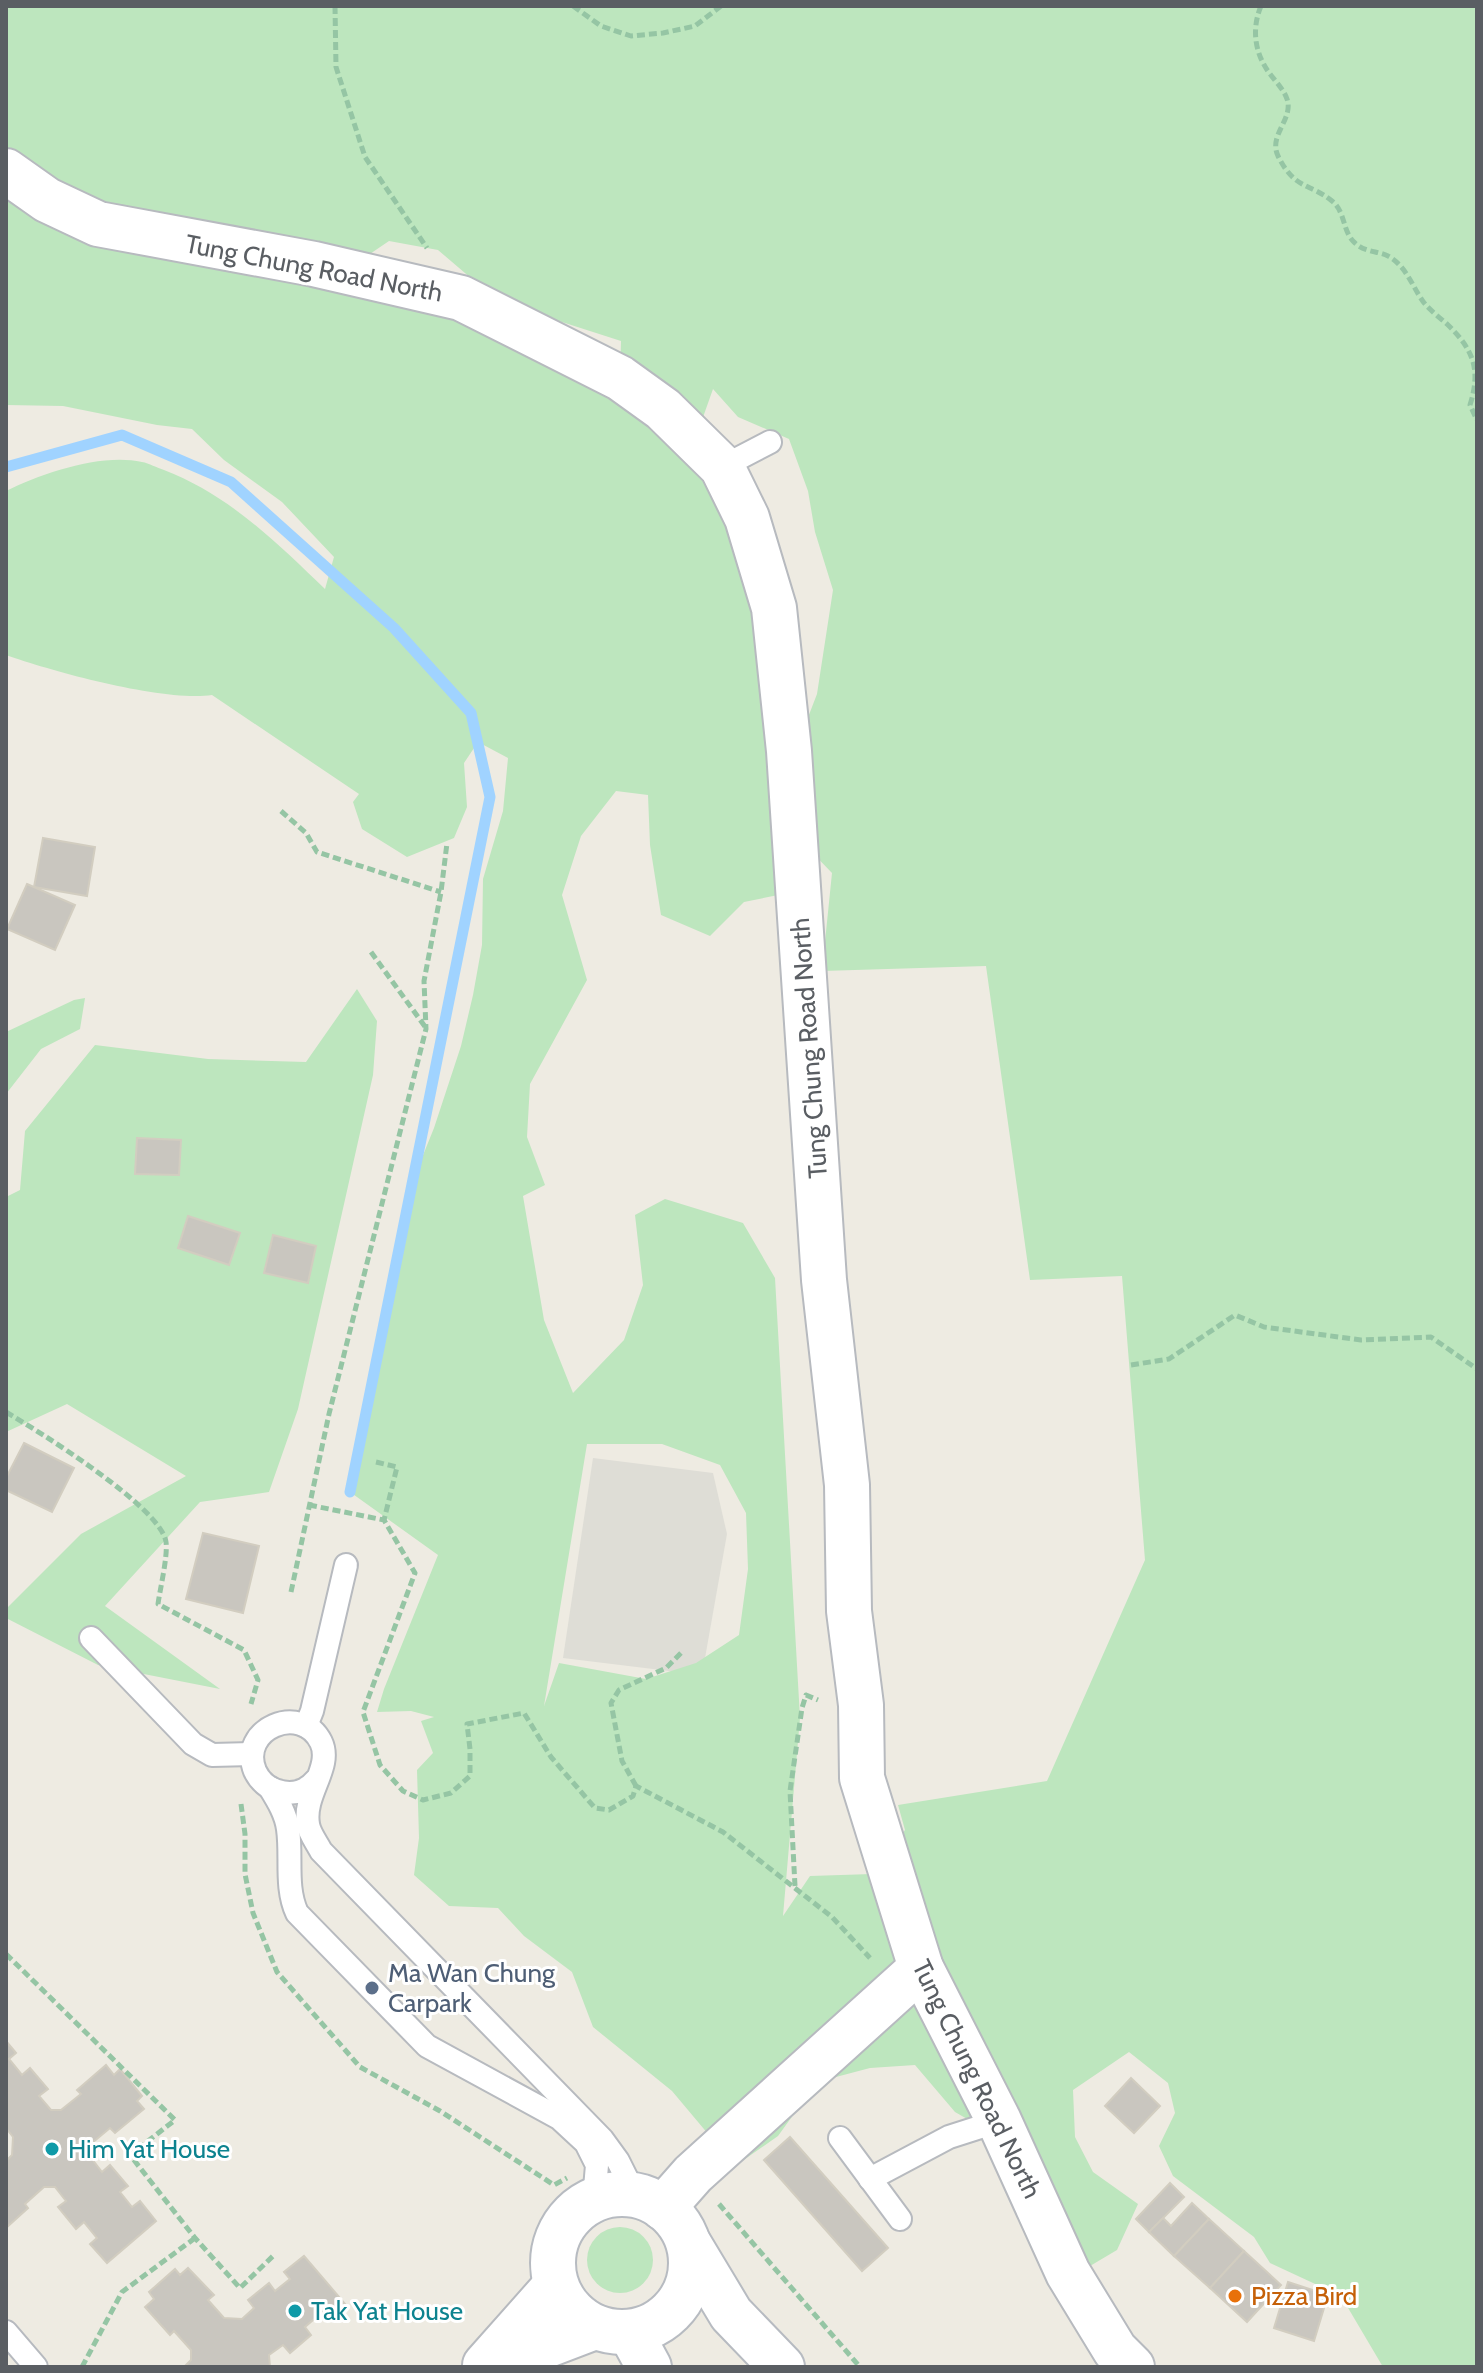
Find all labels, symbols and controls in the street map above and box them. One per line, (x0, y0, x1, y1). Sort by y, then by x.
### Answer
street label: Tung Chung Road North (183, 227, 445, 309)
street label: Tung Chung Road North (784, 917, 834, 1179)
street label: Tung Chung Road North (905, 1955, 1049, 2203)
place label: Ma Wan Chung Carpark (388, 1957, 556, 2019)
marker: Ma Wan Chung Carpark (363, 1979, 381, 1997)
place label: Him Yat House (68, 2133, 230, 2165)
marker: Him Yat House (43, 2140, 61, 2158)
place label: Pizza Bird (1251, 2280, 1357, 2312)
marker: Pizza Bird (1226, 2287, 1244, 2305)
place label: Tak Yat House (311, 2295, 463, 2327)
marker: Tak Yat House (286, 2302, 304, 2320)

